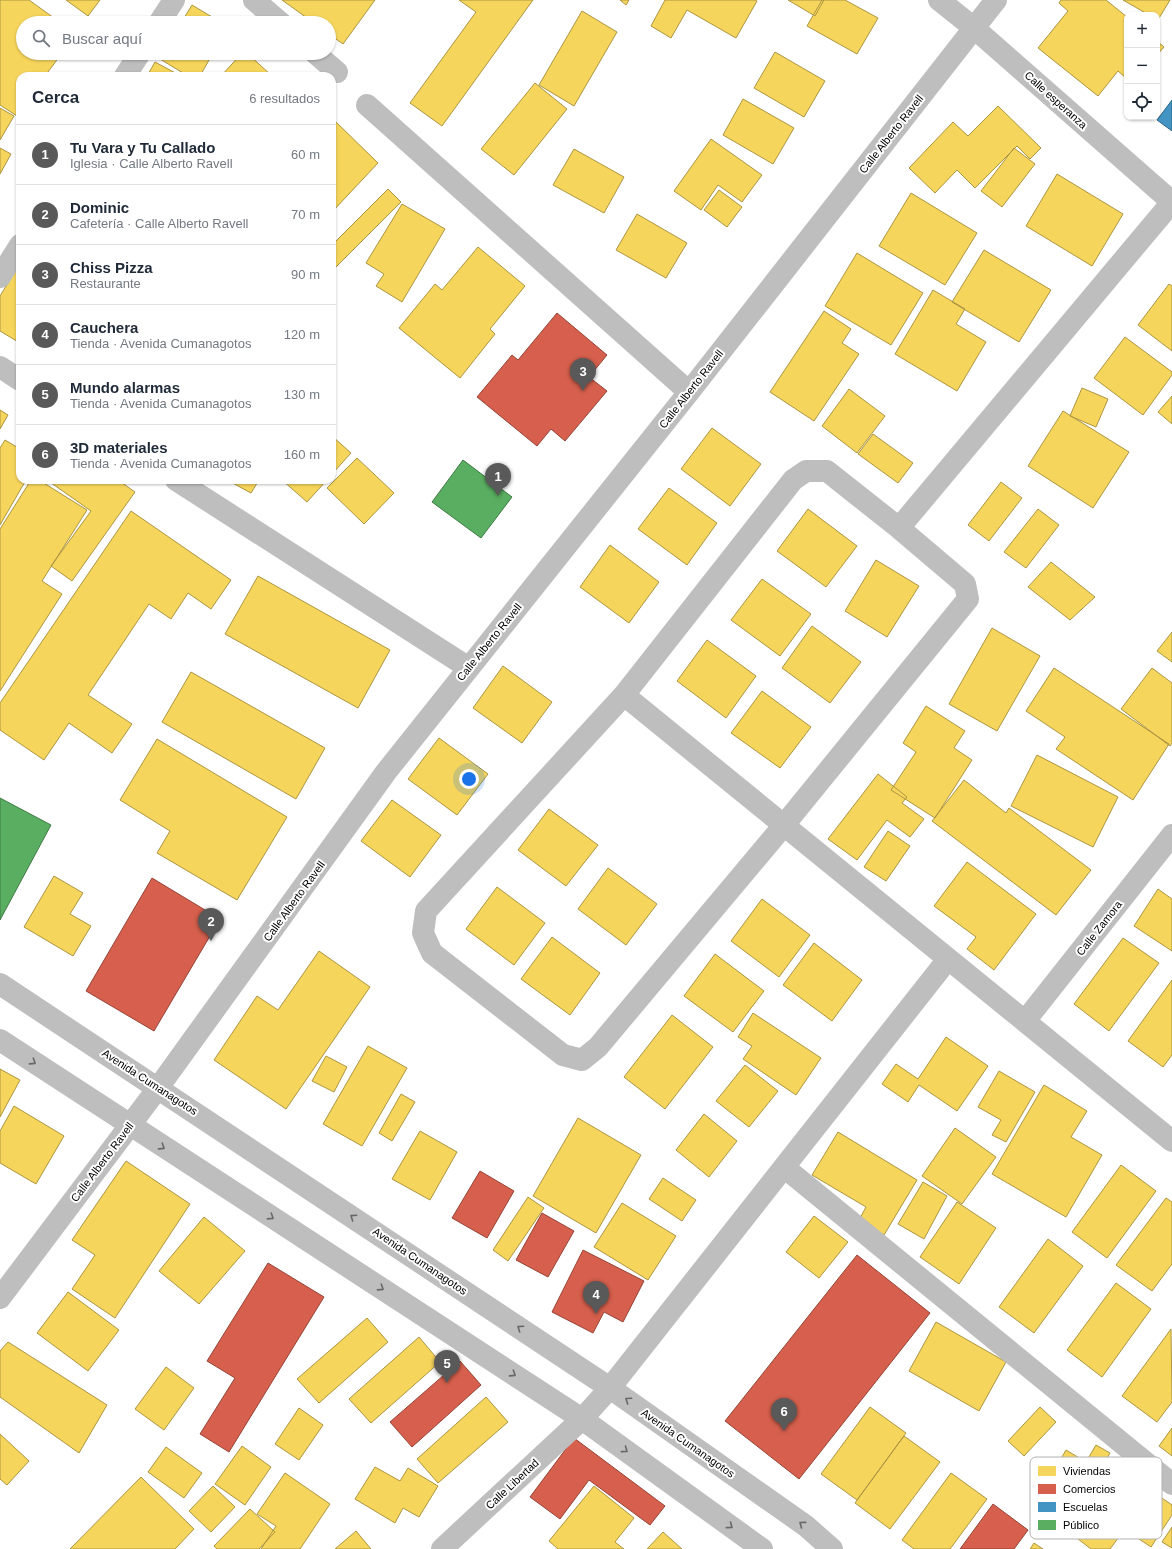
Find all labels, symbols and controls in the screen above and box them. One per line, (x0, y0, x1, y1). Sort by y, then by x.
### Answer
map controls (1124, 12, 1160, 120)
button: + (1124, 12, 1160, 48)
search box (16, 16, 336, 60)
icon: search (30, 27, 52, 49)
text: Buscar aquí (62, 30, 142, 47)
button: − (1124, 48, 1160, 84)
street label: Calle esperanza (1022, 69, 1090, 132)
button: locate (1124, 84, 1160, 120)
text: Cerca (32, 88, 79, 107)
text: 6 resultados (249, 91, 320, 106)
street label: Calle Alberto Ravell (857, 92, 925, 176)
text: Tu Vara y Tu Callado (70, 139, 215, 156)
text: 1 (41, 147, 49, 162)
text: 60 m (291, 147, 320, 162)
text: Iglesia · Calle Alberto Ravell (70, 156, 233, 171)
text: Dominic (70, 199, 129, 216)
text: 2 (41, 207, 49, 222)
text: 70 m (291, 207, 320, 222)
text: Cafetería · Calle Alberto Ravell (70, 216, 248, 231)
text: Chiss Pizza (70, 259, 153, 276)
text: 3 (41, 267, 49, 282)
text: 90 m (291, 267, 320, 282)
text: Restaurante (70, 276, 141, 291)
text: Cauchera (70, 319, 138, 336)
text: 4 (41, 327, 49, 342)
text: 120 m (284, 327, 320, 342)
text: Tienda · Avenida Cumanagotos (70, 336, 251, 351)
street label: Calle Alberto Ravell (657, 347, 725, 431)
pin: 3 (570, 358, 596, 391)
text: Mundo alarmas (70, 379, 180, 396)
text: 5 (41, 387, 49, 402)
text: 130 m (284, 387, 320, 402)
text: Tienda · Avenida Cumanagotos (70, 396, 251, 411)
text: 3D materiales (70, 439, 168, 456)
text: 6 (41, 447, 49, 462)
text: 160 m (284, 447, 320, 462)
text: Tienda · Avenida Cumanagotos (70, 456, 251, 471)
pin: 1 (485, 463, 511, 496)
street label: Calle Alberto Ravell (454, 601, 524, 683)
your location (459, 769, 479, 789)
street label: Calle Alberto Ravell (261, 859, 327, 943)
street label: Calle Zamora (1074, 898, 1125, 958)
pin: 2 (198, 908, 224, 941)
street label: Avenida Cumanagotos (100, 1047, 200, 1118)
one-way arrow (28, 1057, 35, 1064)
street label: Calle Alberto Ravell (68, 1120, 136, 1204)
one-way arrow (158, 1142, 165, 1150)
one-way arrow (267, 1213, 274, 1220)
one-way arrow (350, 1214, 357, 1222)
street label: Avenida Cumanagotos (371, 1225, 470, 1297)
pin: 4 (583, 1281, 609, 1314)
one-way arrow (376, 1283, 383, 1290)
one-way arrow (517, 1325, 524, 1332)
pin: 5 (434, 1350, 460, 1383)
one-way arrow (509, 1369, 516, 1377)
one-way arrow (625, 1397, 632, 1405)
pin: 6 (771, 1398, 797, 1431)
street label: Avenida Cumanagotos (639, 1406, 737, 1480)
one-way arrow (621, 1445, 628, 1452)
street label: Calle Libertad (483, 1456, 541, 1512)
legend (1030, 1457, 1162, 1539)
text: Viviendas (1063, 1465, 1111, 1477)
text: Comercios (1063, 1483, 1116, 1495)
text: Escuelas (1063, 1501, 1108, 1513)
text: Público (1063, 1519, 1099, 1531)
one-way arrow (726, 1521, 733, 1528)
one-way arrow (800, 1522, 807, 1529)

